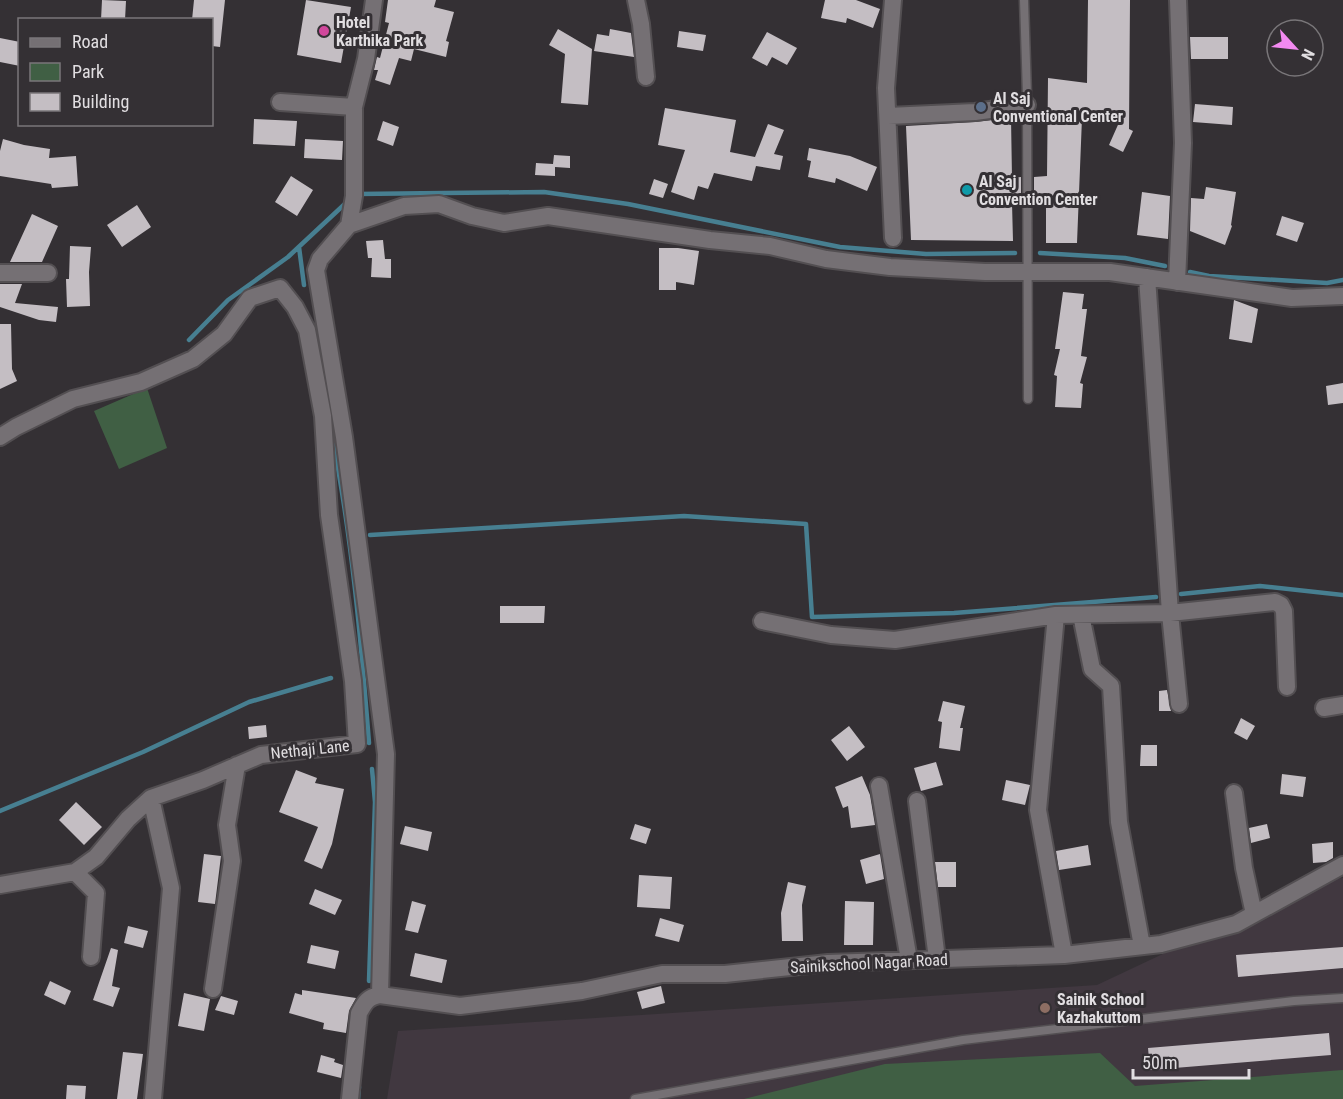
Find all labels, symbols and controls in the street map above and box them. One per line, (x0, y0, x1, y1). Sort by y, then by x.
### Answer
place label: Hotel Karthika Park (336, 13, 424, 50)
legend (18, 18, 213, 126)
north arrow (1265, 18, 1325, 78)
marker: Hotel Karthika Park (317, 24, 331, 38)
text: Road (72, 31, 108, 52)
text: N (1297, 46, 1319, 63)
text: Park (72, 61, 104, 82)
place label: Al Saj Conventional Center (993, 89, 1123, 126)
text: Building (72, 91, 129, 112)
marker: Al Saj Conventional Center (974, 100, 988, 114)
place label: Al Saj Convention Center (979, 172, 1098, 209)
marker: Al Saj Convention Center (960, 183, 974, 197)
street label: Nethaji Lane (270, 736, 350, 763)
street label: Sainikschool Nagar Road (790, 950, 948, 977)
place label: Sainik School Kazhakuttom (1057, 990, 1144, 1027)
marker: Sainik School Kazhakuttom (1038, 1001, 1052, 1015)
scale bar (1133, 1042, 1248, 1080)
text: 50 m (1142, 1052, 1177, 1073)

